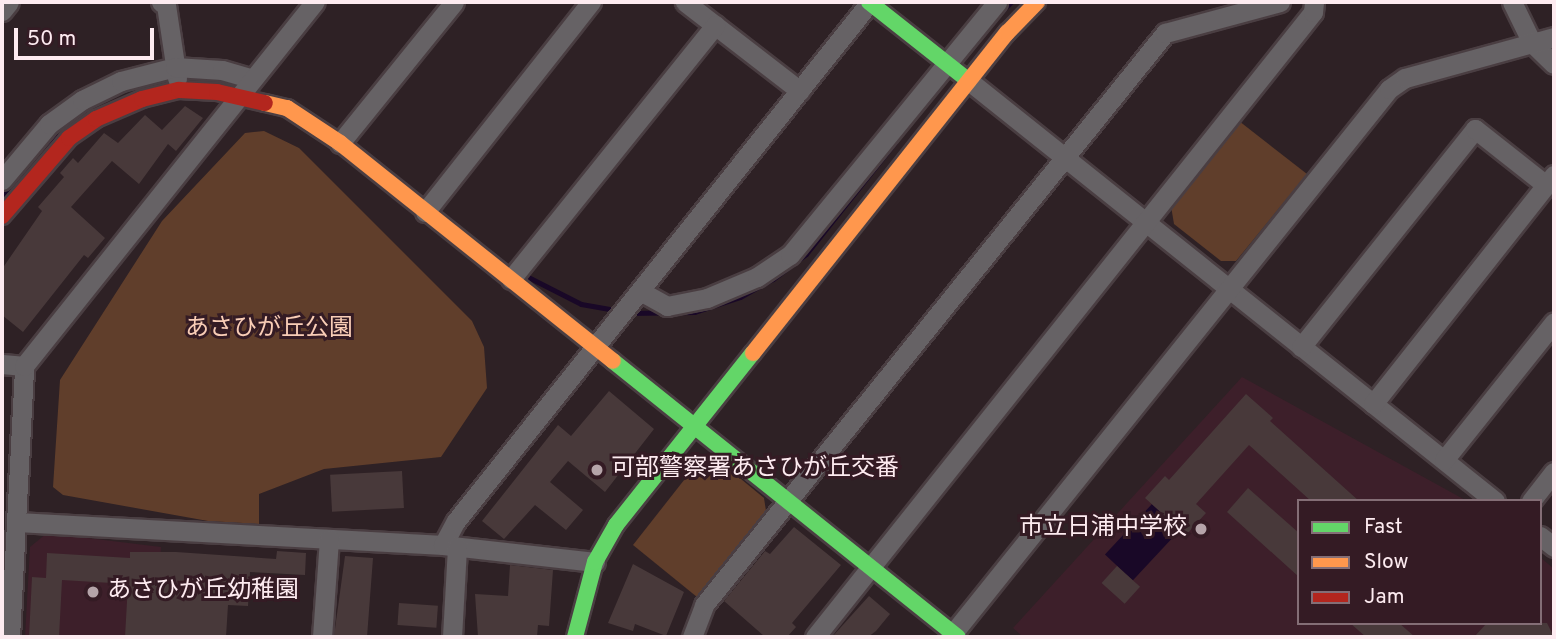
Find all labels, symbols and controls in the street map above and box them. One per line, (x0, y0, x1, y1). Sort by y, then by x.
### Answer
scale bar (18, 14, 158, 58)
text: 50 m (27, 26, 76, 53)
park label: あさひが丘公園 (185, 316, 353, 344)
place label: 可部警察署あさひが丘交番 (611, 456, 899, 484)
marker: 可部警察署あさひが丘交番 (589, 462, 605, 478)
legend (1297, 499, 1542, 625)
text: Fast (1364, 514, 1403, 541)
place label: 市立日浦中学校 (1019, 515, 1187, 543)
marker: 市立日浦中学校 (1193, 521, 1209, 537)
text: Slow (1364, 549, 1409, 576)
place label: あさひが丘幼稚園 (107, 578, 299, 606)
marker: あさひが丘幼稚園 (85, 584, 101, 600)
text: Jam (1364, 584, 1405, 611)

